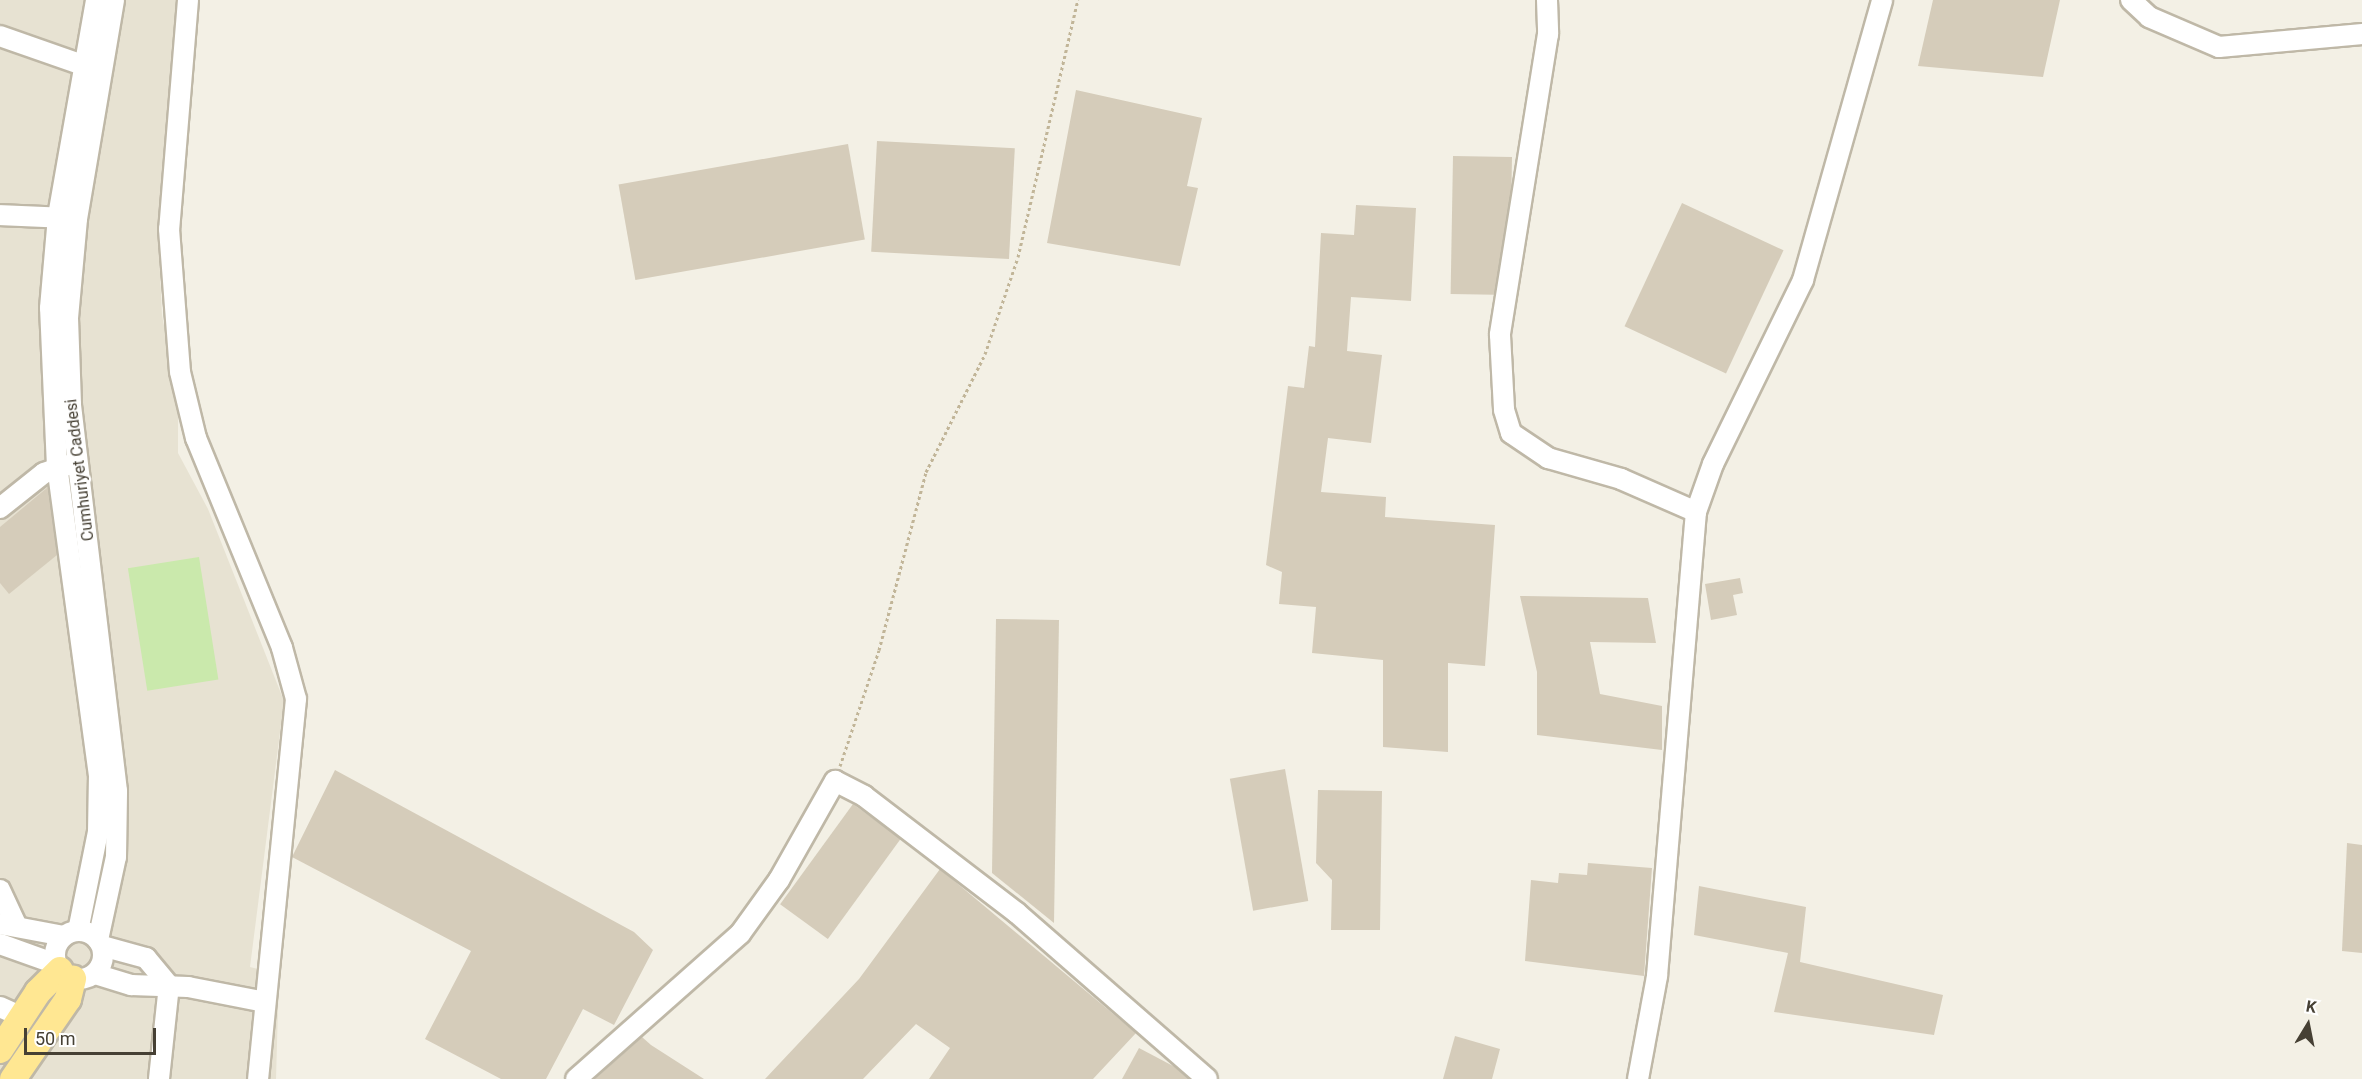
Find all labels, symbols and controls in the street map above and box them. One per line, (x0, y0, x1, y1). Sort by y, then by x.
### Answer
street label: Cumhuriyet Caddesi (62, 398, 98, 542)
north arrow (2278, 995, 2338, 1055)
text: K (2305, 997, 2318, 1017)
scale bar (27, 1016, 159, 1054)
text: 50 m (35, 1028, 75, 1049)

